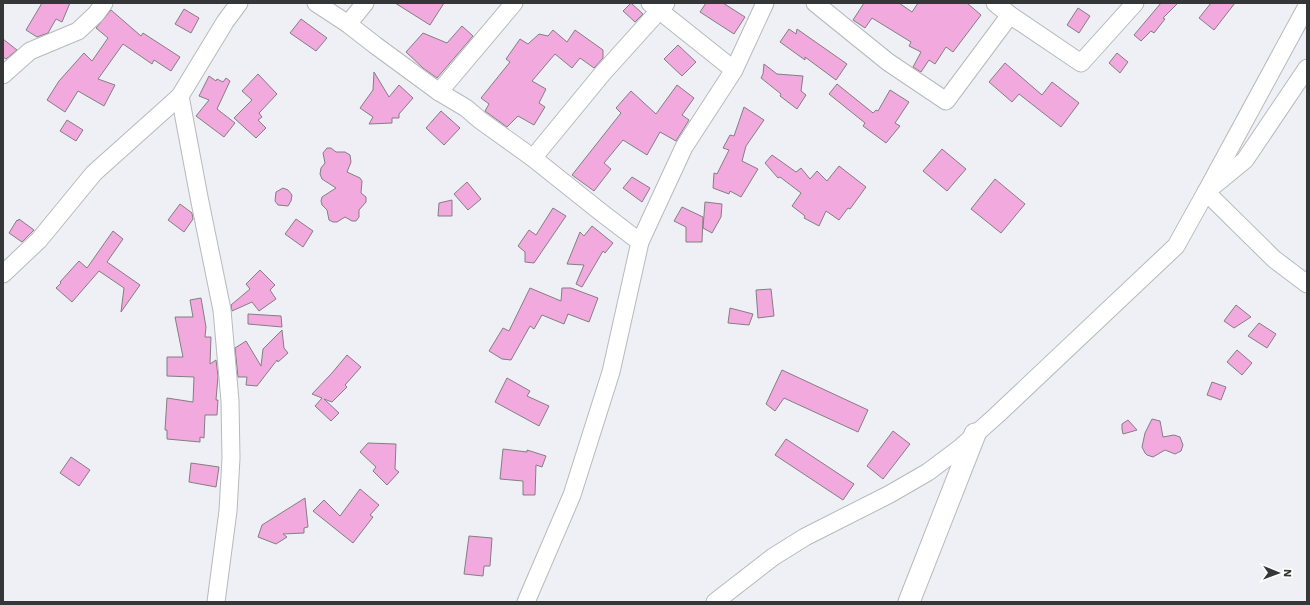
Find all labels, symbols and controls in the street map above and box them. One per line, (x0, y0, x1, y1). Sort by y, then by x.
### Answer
north arrow (1258, 553, 1298, 593)
text: N (1281, 569, 1294, 577)

